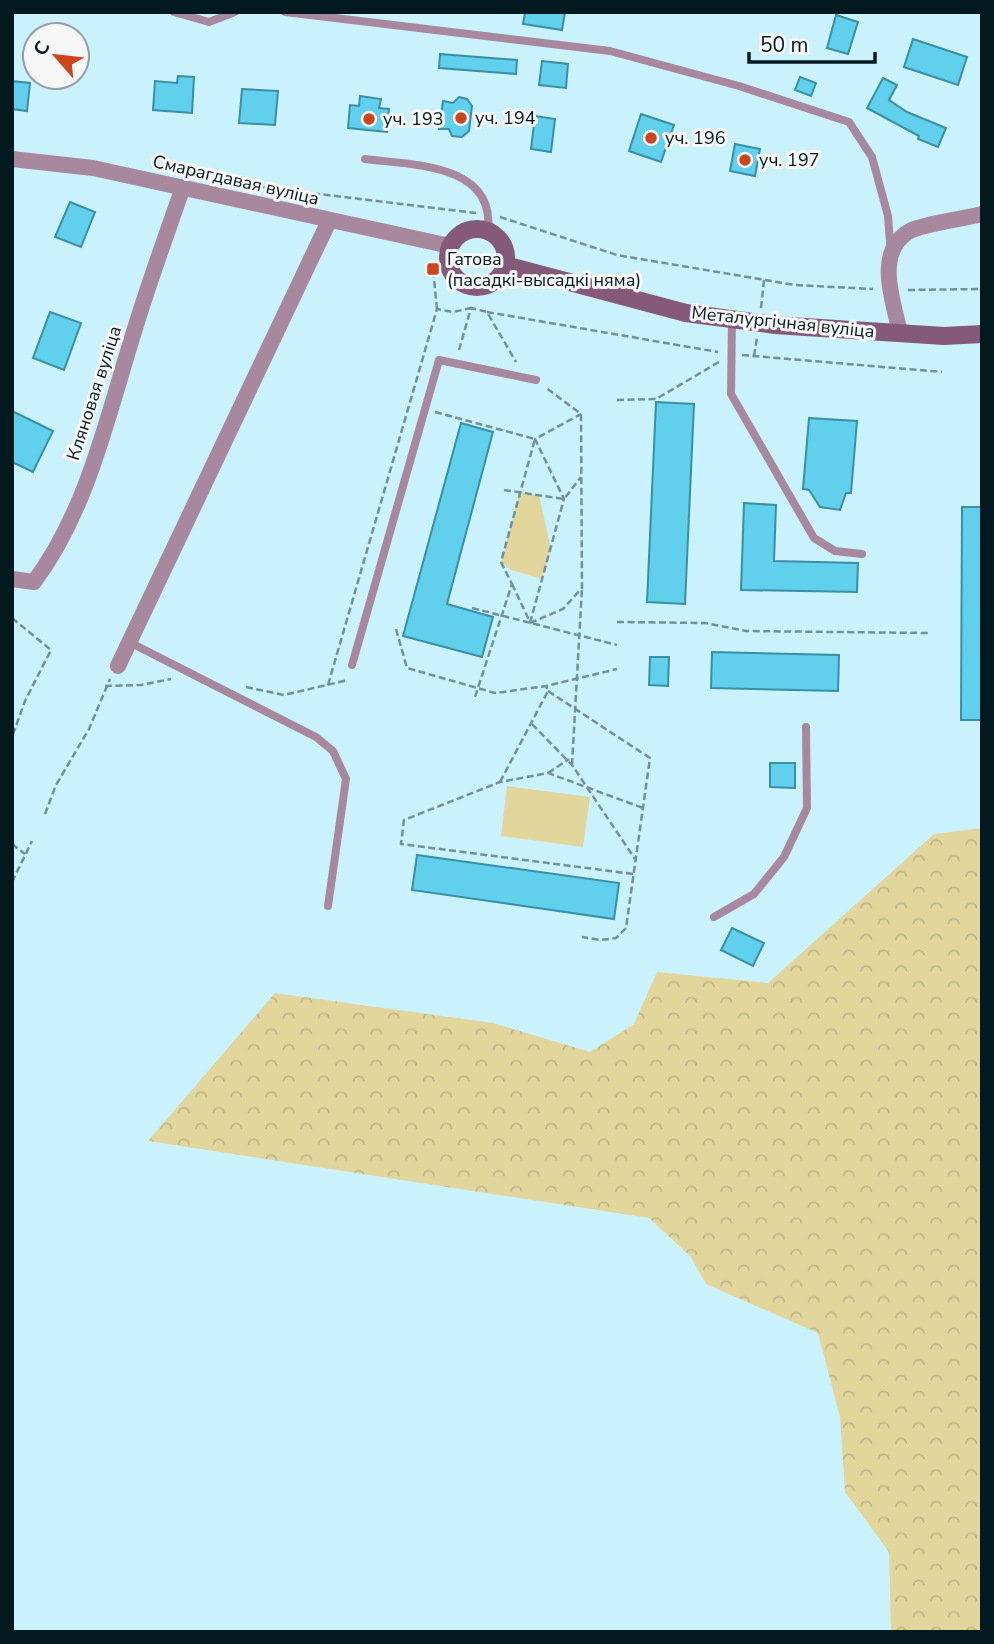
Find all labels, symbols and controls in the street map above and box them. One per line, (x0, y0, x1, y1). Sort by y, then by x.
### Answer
north arrow (21, 21, 91, 91)
scale bar (749, 21, 875, 65)
text: 50 m (760, 31, 809, 59)
text: С (27, 37, 56, 60)
place label: уч. 194 (475, 106, 536, 130)
place label: уч. 193 (383, 107, 444, 131)
marker: уч. 194 (453, 110, 469, 126)
marker: уч. 193 (361, 111, 377, 127)
place label: уч. 196 (665, 126, 726, 150)
marker: уч. 196 (643, 130, 659, 146)
place label: уч. 197 (759, 148, 820, 172)
street label: Смарагдавая вуліца (150, 149, 322, 211)
marker: уч. 197 (737, 152, 753, 168)
place label: Гатова (пасадкі-высадкі няма) (447, 247, 641, 292)
marker: Гатова (пасадкі-высадкі няма) (425, 261, 441, 277)
street label: Металургічная вуліца (690, 300, 876, 344)
street label: Кляновая вуліца (61, 323, 127, 463)

